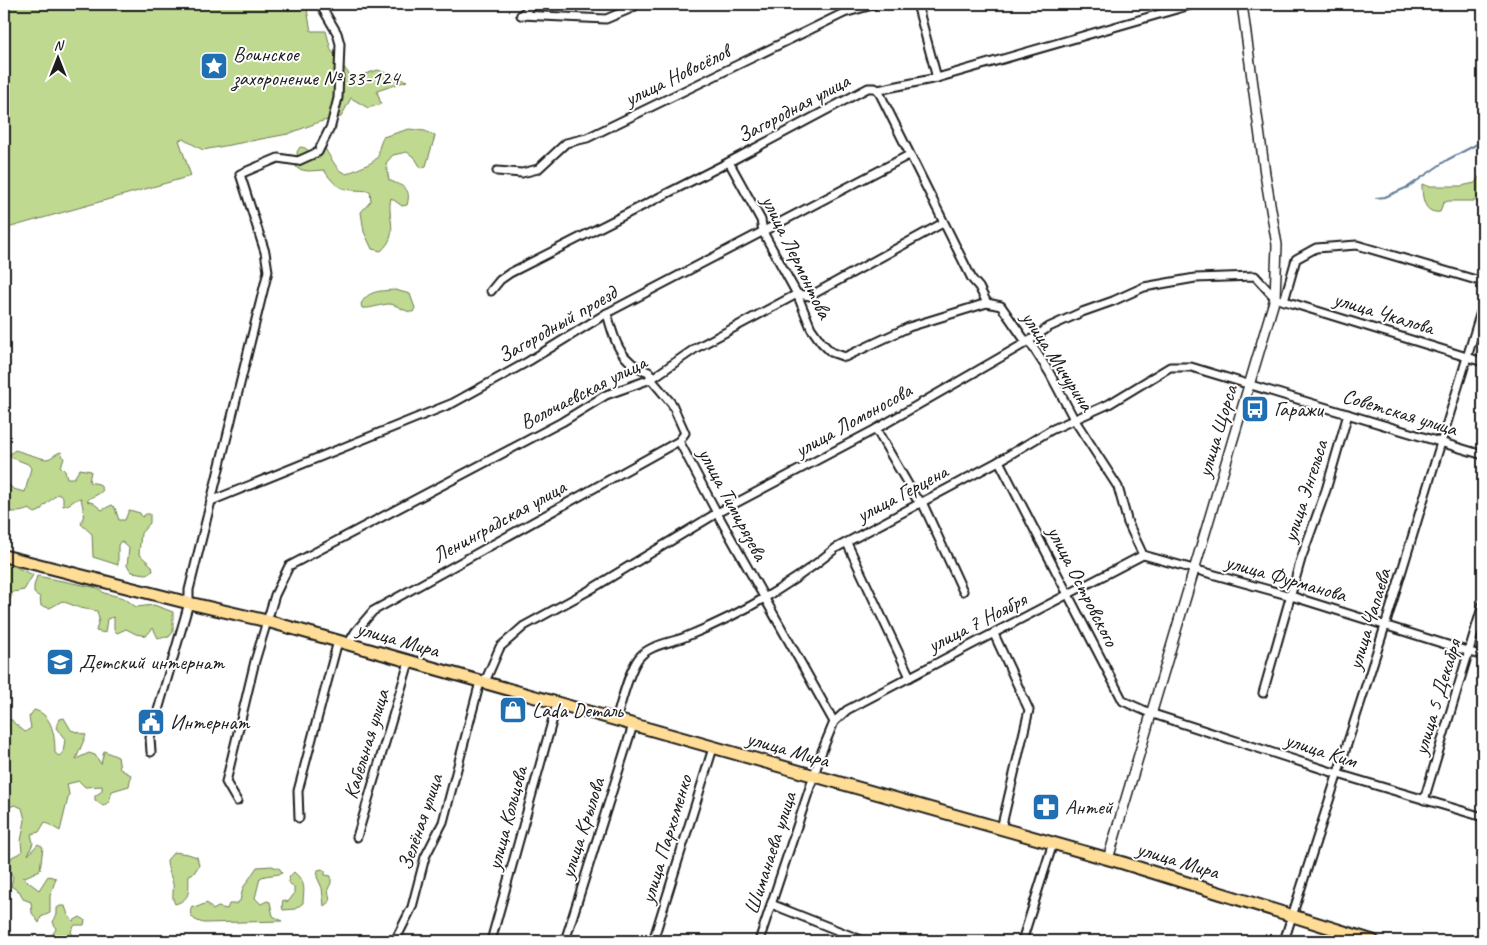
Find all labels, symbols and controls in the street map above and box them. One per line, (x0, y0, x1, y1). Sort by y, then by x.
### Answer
north arrow (32, 32, 82, 82)
text: N (54, 37, 65, 54)
street label: улица Новосёлов (619, 37, 737, 112)
place label: Воинское захоронение № 33-124 (230, 41, 402, 92)
place icon: Воинское захоронение № 33-124 (199, 51, 229, 81)
street label: Загородная улица (732, 67, 855, 148)
street label: улица Лермонтова (755, 189, 839, 325)
street label: Загородный проезд (493, 278, 623, 369)
street label: улица Чкалова (1329, 285, 1439, 341)
street label: улица Мичурина (1015, 304, 1101, 417)
street label: Волочаевская улица (515, 348, 653, 435)
street label: улица Ломоносова (788, 376, 917, 464)
street label: улица Щорса (1190, 381, 1244, 482)
street label: Советская улица (1340, 382, 1462, 442)
bus stop icon: Гаражи (1240, 394, 1270, 424)
place label: Гаражи (1274, 396, 1325, 422)
street label: улица Энгельса (1276, 435, 1334, 547)
street label: улица Тимирязева (691, 441, 774, 566)
street label: улица Герцена (850, 457, 954, 529)
street label: Ленинградская улица (428, 473, 572, 568)
street label: улица Островского (1041, 520, 1125, 652)
street label: улица Фурманова (1221, 548, 1351, 608)
street label: улица Чапаева (1341, 564, 1397, 675)
street label: улица 7 Ноября (921, 585, 1032, 659)
street label: улица Мира (352, 614, 444, 664)
street label: улица 5 Декабря (1407, 635, 1467, 760)
school or university icon: Детский интернат (45, 647, 75, 677)
place label: Детский интернат (79, 649, 225, 675)
street label: Кабельная улица (337, 684, 396, 802)
shop icon: Lada Dеталь (498, 695, 528, 725)
place label: Lada Dеталь (532, 697, 624, 723)
public building icon: Интернат (136, 707, 166, 737)
place label: Интернат (170, 709, 251, 735)
street label: улица Мира (742, 724, 834, 774)
street label: улица Ким (1280, 726, 1362, 774)
street label: улица Кольцова (480, 761, 534, 874)
street label: Зелёная улица (391, 769, 449, 873)
street label: улица Пархоменко (634, 770, 698, 908)
street label: улица Крылова (553, 773, 611, 883)
street label: Шиманаева улица (738, 787, 802, 917)
pharmacy icon: Антей (1031, 792, 1061, 822)
place label: Антей (1065, 794, 1114, 820)
street label: улица Мира (1132, 835, 1224, 885)

